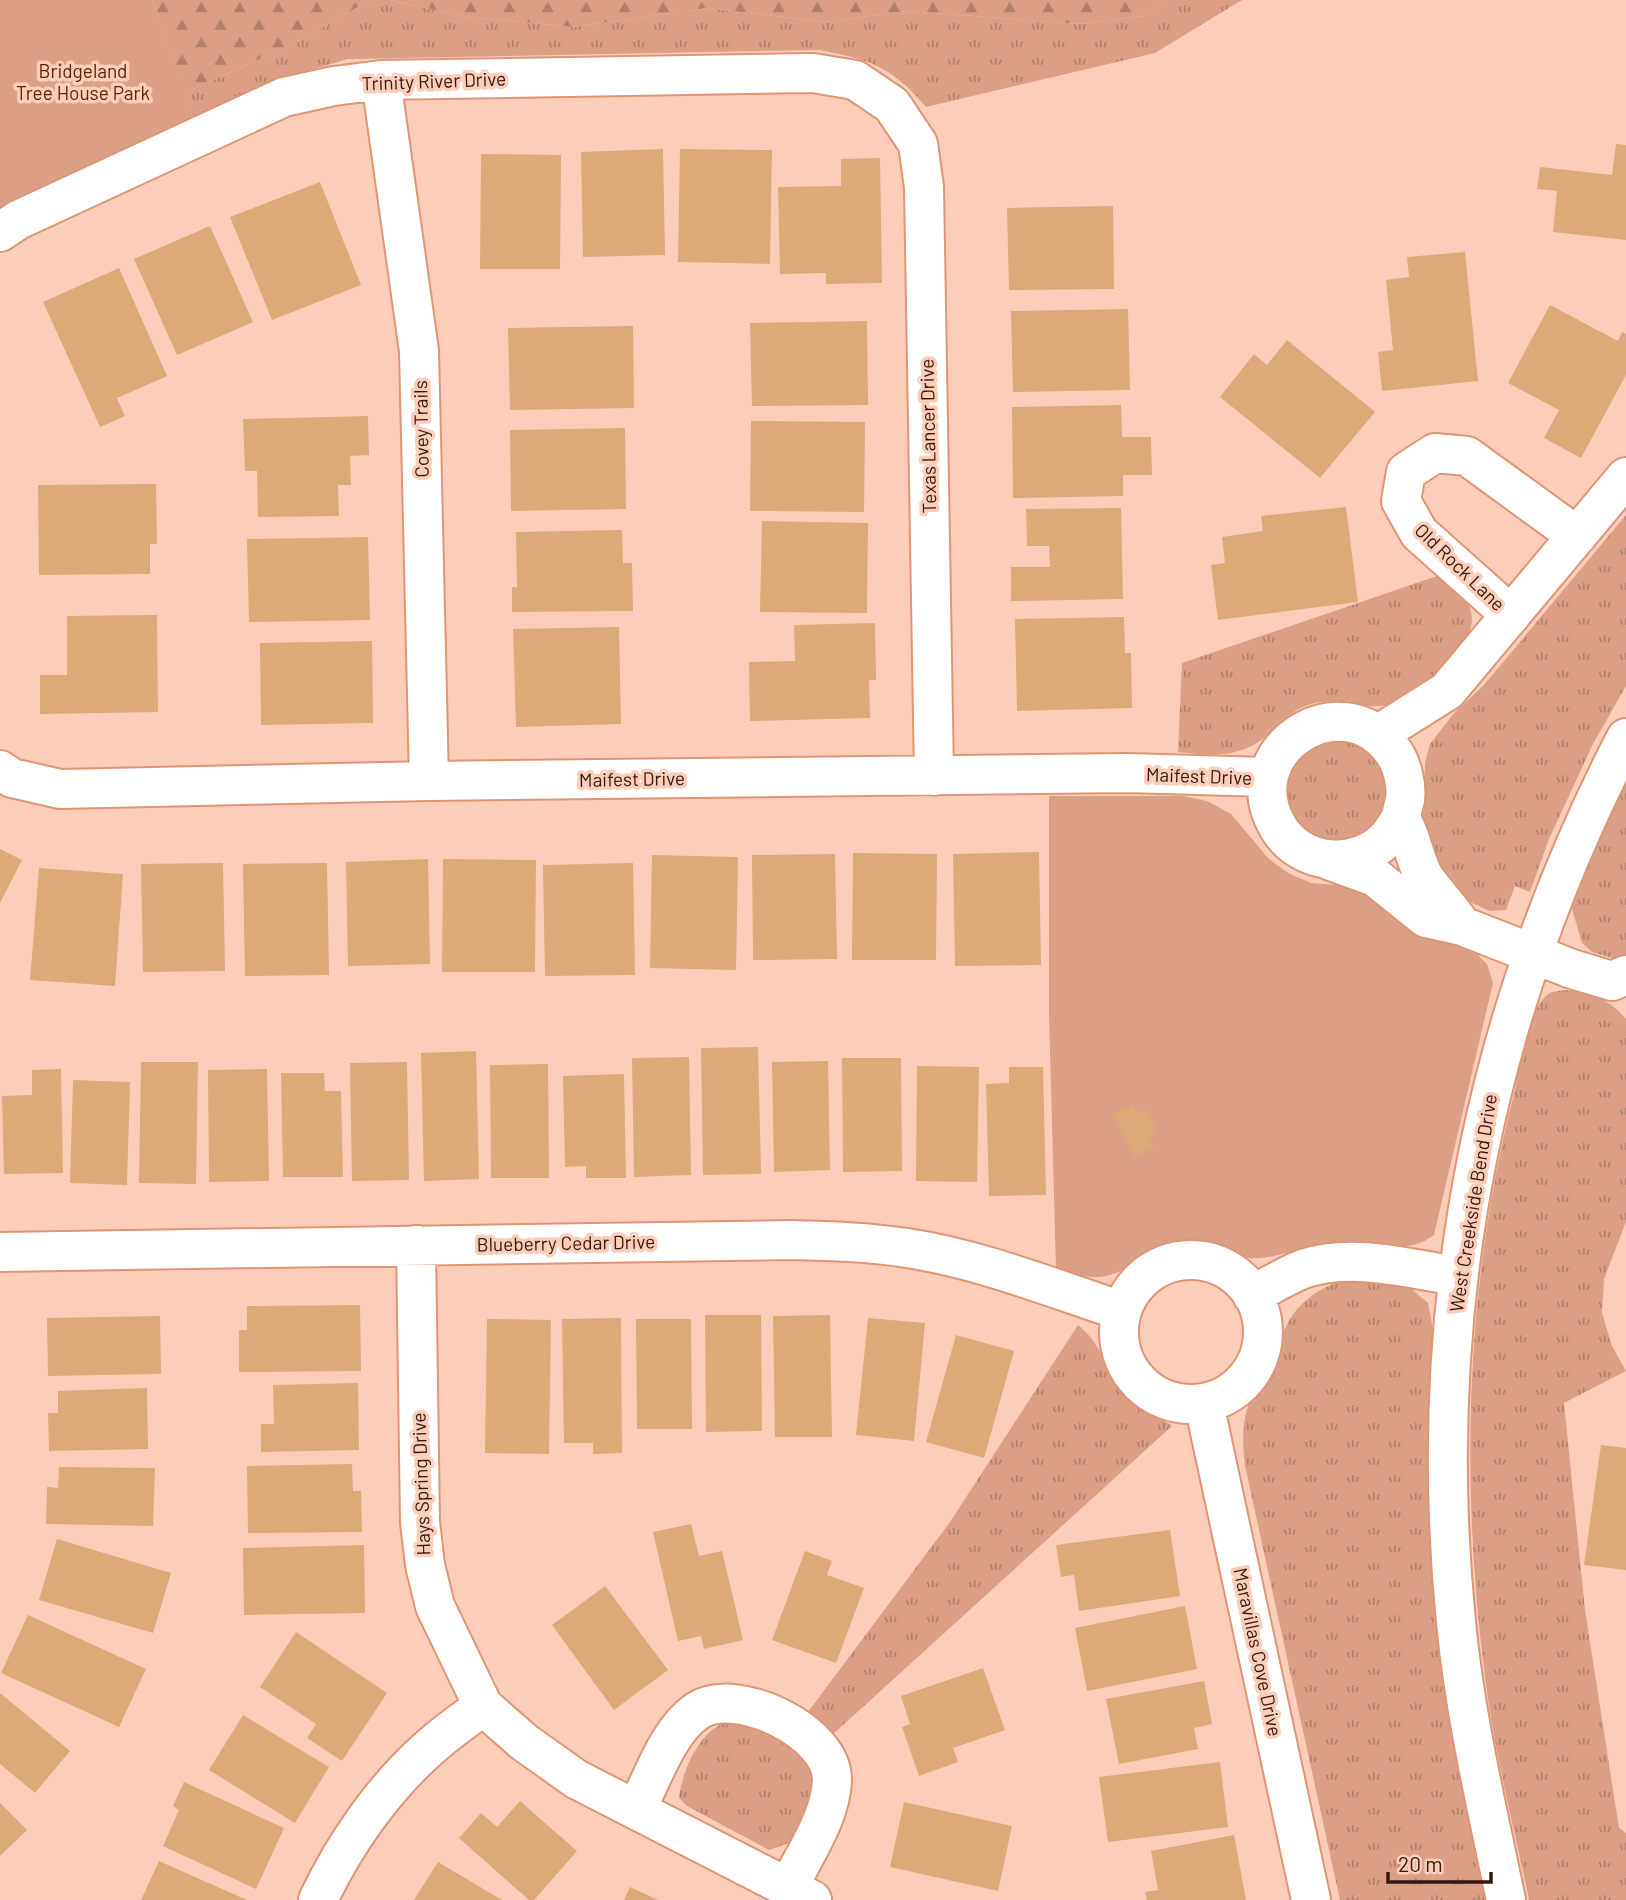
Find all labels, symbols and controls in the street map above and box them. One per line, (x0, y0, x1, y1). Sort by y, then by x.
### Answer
park label: Bridgeland Tree House Park (16, 59, 150, 104)
street label: Trinity River Drive (361, 66, 507, 95)
street label: Texas Lancer Drive (915, 358, 940, 514)
street label: Covey Trails (408, 380, 433, 478)
street label: Old Rock Lane (1411, 518, 1510, 615)
street label: Maifest Drive (1146, 762, 1252, 789)
street label: Maifest Drive (579, 766, 685, 791)
street label: West Creekside Bend Drive (1444, 1092, 1501, 1314)
street label: Blueberry Cedar Drive (476, 1229, 656, 1256)
street label: Hays Spring Drive (407, 1412, 434, 1556)
street label: Maravillas Cove Drive (1229, 1566, 1288, 1738)
scale bar (1388, 1840, 1491, 1884)
text: 20 m (1398, 1851, 1443, 1876)

